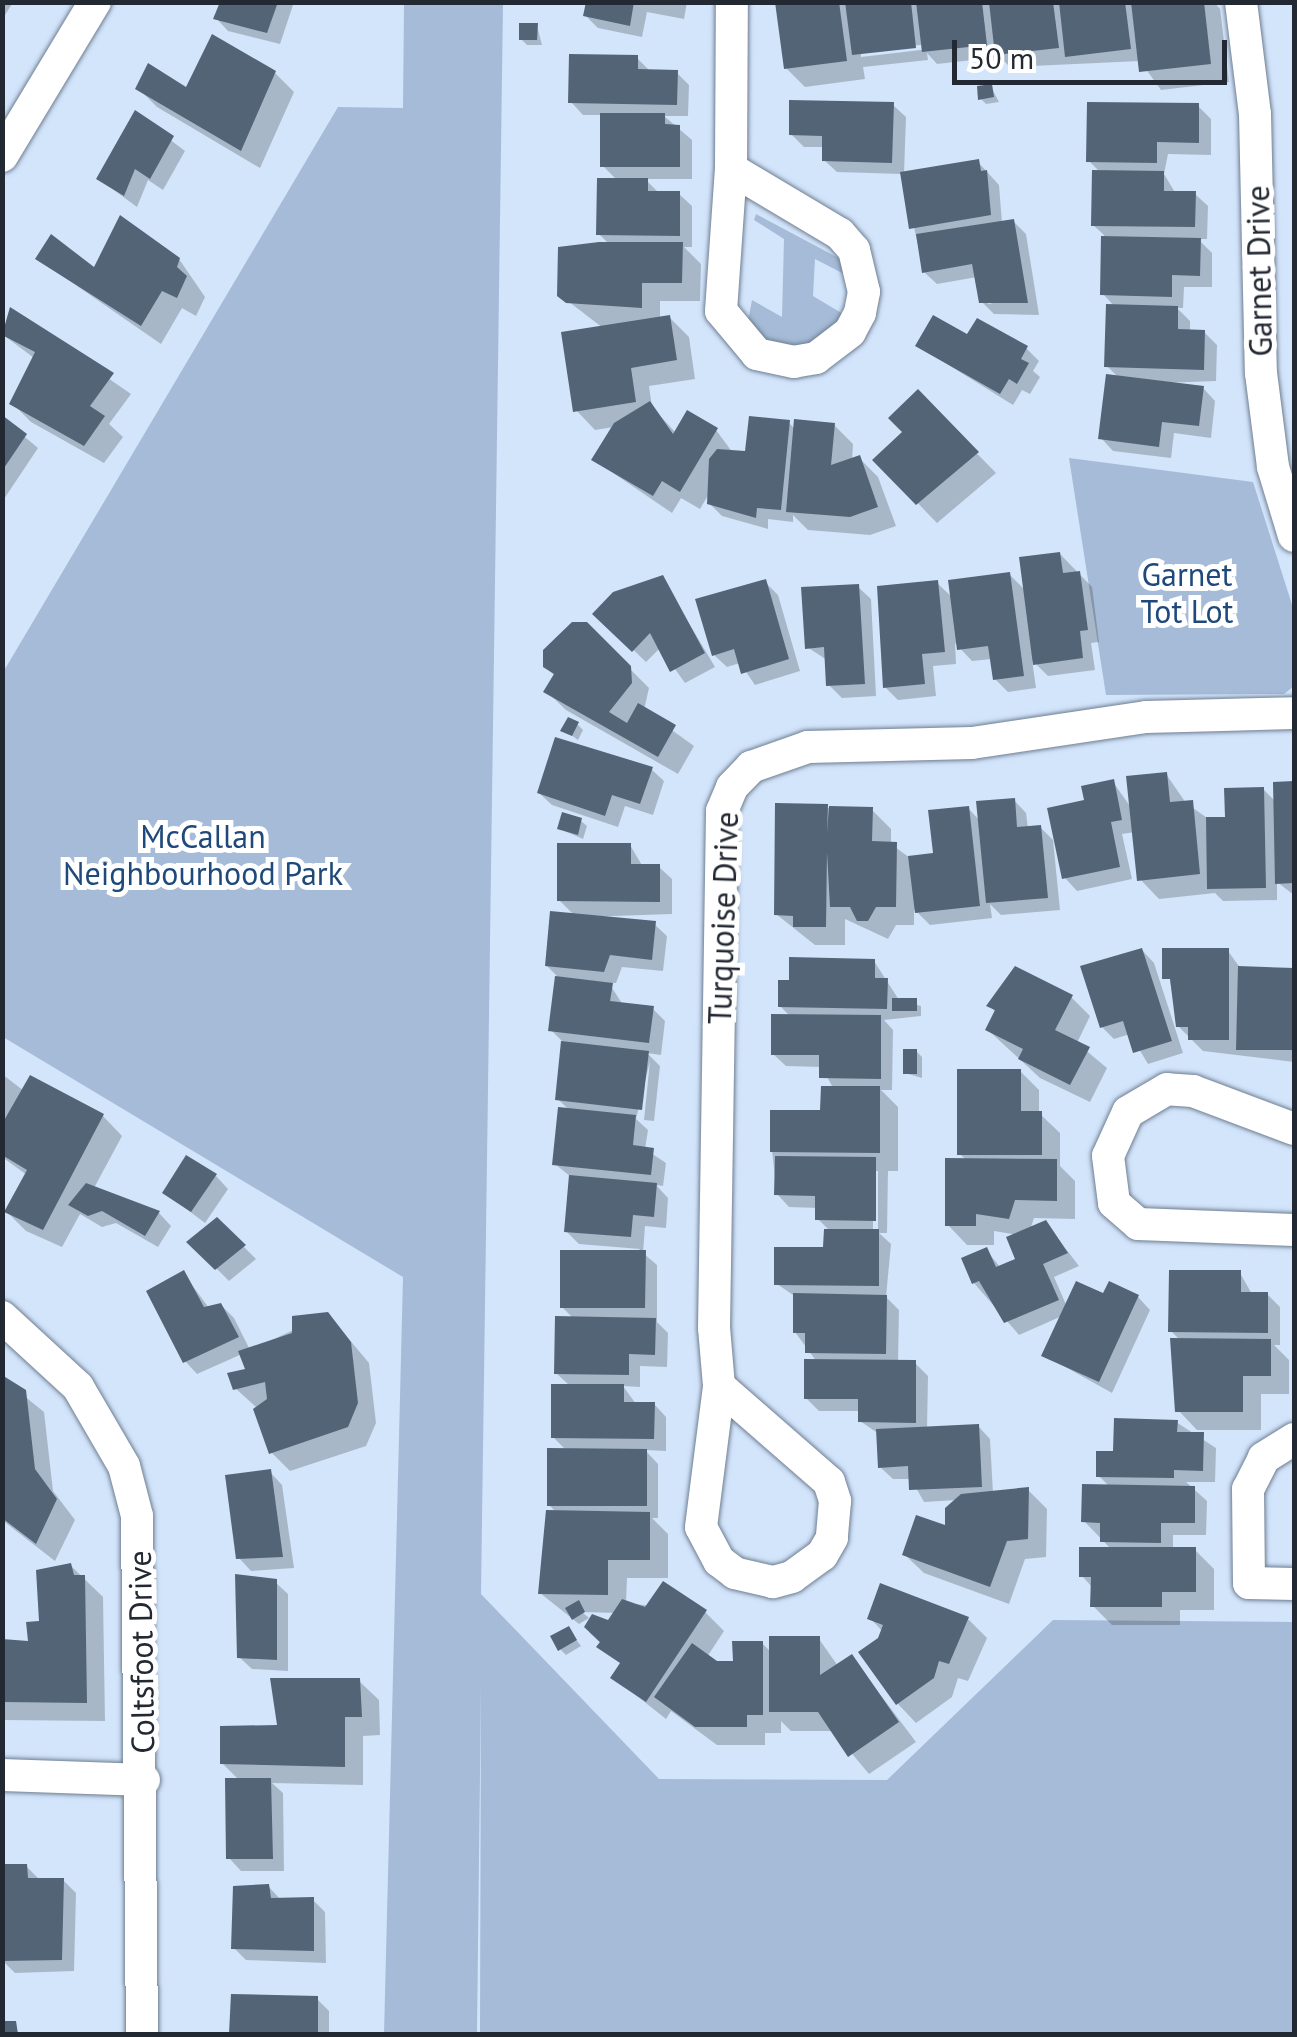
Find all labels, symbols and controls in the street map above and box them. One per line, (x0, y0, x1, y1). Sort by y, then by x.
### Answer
scale bar (957, 20, 1232, 82)
text: 50 m (969, 38, 1034, 77)
street label: Garnet Drive (1238, 185, 1280, 357)
park label: Garnet Tot Lot (1141, 556, 1233, 631)
street label: Turquoise Drive (700, 811, 746, 1025)
park label: McCallan Neighbourhood Park (63, 818, 343, 893)
street label: Coltsfoot Drive (120, 1550, 162, 1754)

